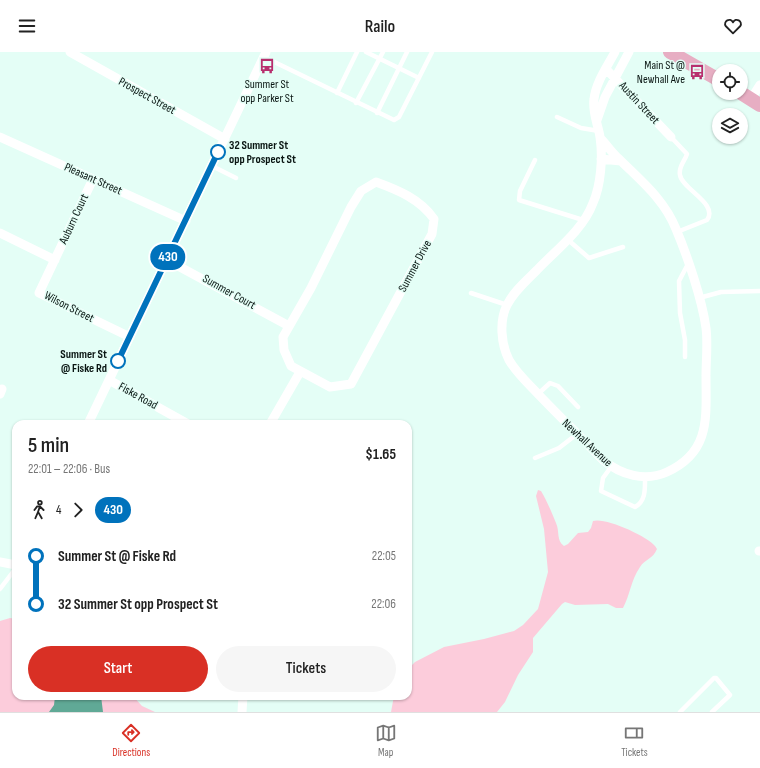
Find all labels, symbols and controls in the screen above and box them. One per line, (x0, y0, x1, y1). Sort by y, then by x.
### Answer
icon: menu (16, 15, 38, 37)
icon: heart (722, 15, 744, 37)
text: Railo (365, 16, 395, 37)
bus stop icon: Summer St opp Parker St (258, 57, 276, 75)
place label: Main St @ Newhall Ave (637, 58, 685, 87)
bus stop icon: Main St @ Newhall Ave (688, 63, 706, 81)
map controls (712, 64, 748, 144)
button: locate (712, 64, 748, 100)
street label: Prospect Street (116, 74, 178, 118)
place label: Summer St opp Parker St (240, 77, 294, 106)
street label: Austin Street (615, 78, 663, 128)
button: layers (712, 108, 748, 144)
place label: 32 Summer St opp Prospect St (229, 138, 296, 167)
marker: 32 Summer St opp Prospect St (210, 144, 226, 160)
street label: Pleasant Street (62, 160, 125, 199)
street label: Auburn Court (55, 191, 92, 247)
street label: Summer Drive (395, 237, 435, 295)
line badge: 430 (145, 244, 191, 270)
text: 430 (158, 248, 178, 265)
street label: Summer Court (200, 271, 259, 313)
street label: Wilson Street (42, 288, 97, 326)
place label: Summer St @ Fiske Rd (60, 347, 107, 376)
marker: Summer St @ Fiske Rd (110, 353, 126, 369)
street label: Fiske Road (116, 379, 160, 413)
street label: Newhall Avenue (559, 416, 615, 470)
text: 5 min (28, 432, 69, 459)
text: $1.65 (365, 445, 396, 464)
text: 22:01 – 22:06 · Bus (28, 461, 110, 477)
icon: walk (28, 499, 50, 521)
icon: forward (67, 499, 89, 521)
text: 430 (103, 501, 123, 518)
text: 4 (56, 502, 61, 518)
text: Summer St @ Fiske Rd (58, 547, 176, 566)
text: 22:05 (372, 548, 396, 564)
text: 32 Summer St opp Prospect St (58, 595, 218, 614)
text: 22:06 (371, 596, 396, 612)
button: Start (28, 646, 208, 692)
button: Tickets (216, 646, 396, 692)
tab: Directions (112, 722, 150, 759)
tab: Map (375, 722, 397, 759)
tab: Tickets (621, 722, 648, 759)

